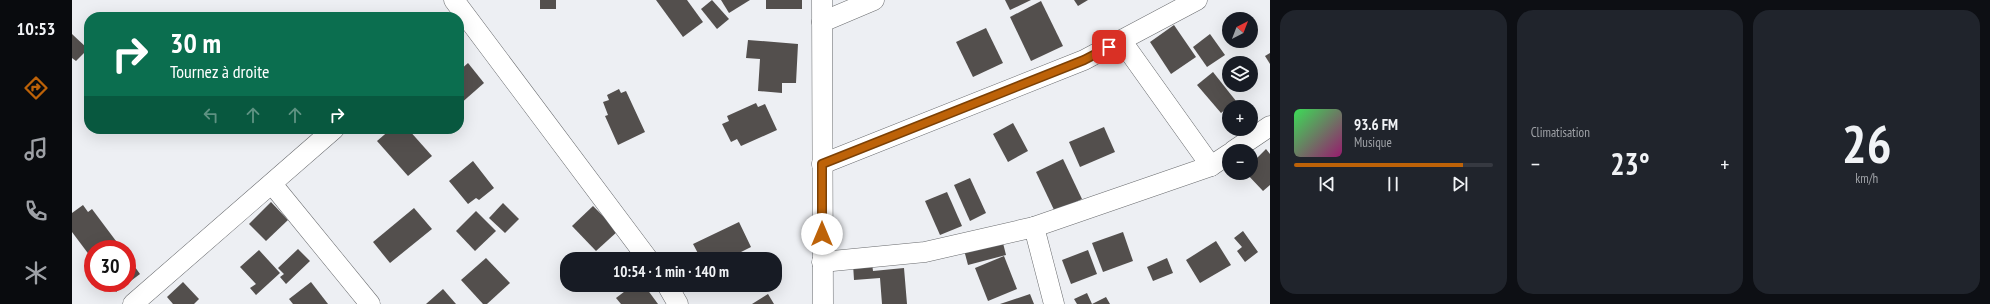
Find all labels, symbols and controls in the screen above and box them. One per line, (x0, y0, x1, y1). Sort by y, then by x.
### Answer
north arrow (1222, 12, 1258, 48)
map controls (1222, 12, 1258, 180)
text: 10:53 (17, 17, 55, 40)
text: 30 m (170, 24, 221, 61)
icon: right (104, 28, 156, 80)
pin (1092, 30, 1126, 64)
icon: arrive (1098, 36, 1120, 58)
button: layers (1222, 56, 1258, 92)
text: Tournez à droite (170, 60, 269, 83)
icon: directions (22, 74, 50, 102)
button: + (1222, 100, 1258, 136)
icon: left (200, 104, 222, 126)
icon: ahead (242, 104, 264, 126)
icon: ahead (284, 104, 306, 126)
icon: right (326, 104, 348, 126)
text: 26 (1842, 110, 1892, 177)
text: 93.6 FM (1354, 115, 1398, 134)
text: Climatisation (1531, 124, 1590, 141)
text: Musique (1354, 134, 1392, 151)
icon: music (22, 135, 50, 163)
button: − (1222, 144, 1258, 180)
text: 23° (1610, 144, 1650, 183)
text: − (1531, 150, 1540, 178)
text: + (1720, 150, 1729, 178)
text: km/h (1855, 170, 1878, 187)
icon: previous (1316, 173, 1338, 195)
icon: pause (1382, 173, 1404, 195)
icon: next (1449, 173, 1471, 195)
icon: phone (22, 197, 50, 225)
position arrow (801, 213, 843, 255)
speed limit sign: 30 (84, 240, 136, 292)
icon: climate (22, 259, 50, 287)
text: 10:54 · 1 min · 140 m (613, 262, 729, 281)

